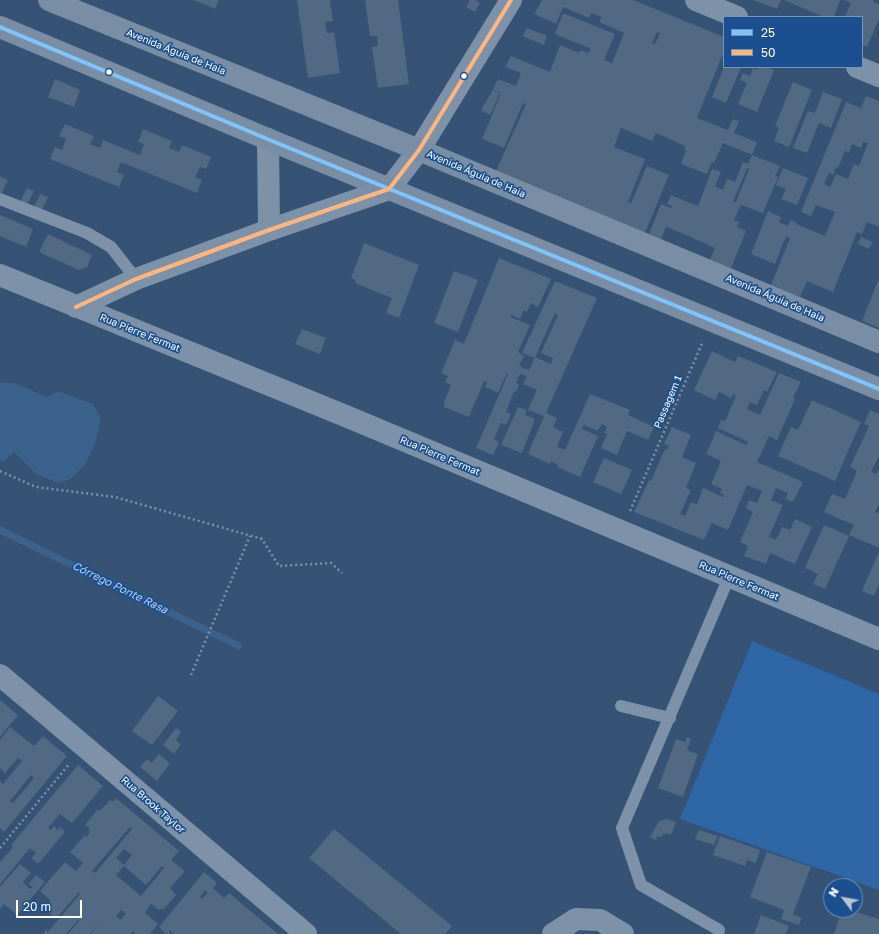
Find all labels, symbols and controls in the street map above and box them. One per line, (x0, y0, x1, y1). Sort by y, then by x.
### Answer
legend (723, 16, 863, 68)
text: 25 (761, 25, 775, 40)
street label: Avenida Águia de Haia (125, 27, 227, 77)
text: 50 (761, 45, 775, 60)
unlabelled marker (104, 67, 114, 77)
unlabelled marker (459, 71, 469, 81)
street label: Avenida Águia de Haia (425, 148, 527, 200)
street label: Avenida Águia de Haia (724, 272, 826, 324)
street label: Rua Pierre Fermat (98, 311, 182, 355)
street label: Passagem 1 (651, 374, 685, 430)
street label: Rua Pierre Fermat (398, 434, 482, 478)
water label: Córrego Ponte Rasa (70, 559, 170, 617)
street label: Rua Pierre Fermat (697, 559, 781, 603)
street label: Rua Brook Taylor (119, 774, 187, 836)
north arrow (823, 878, 863, 918)
text: N (826, 885, 841, 899)
scale bar (18, 892, 84, 918)
text: 20 m (23, 899, 51, 914)

